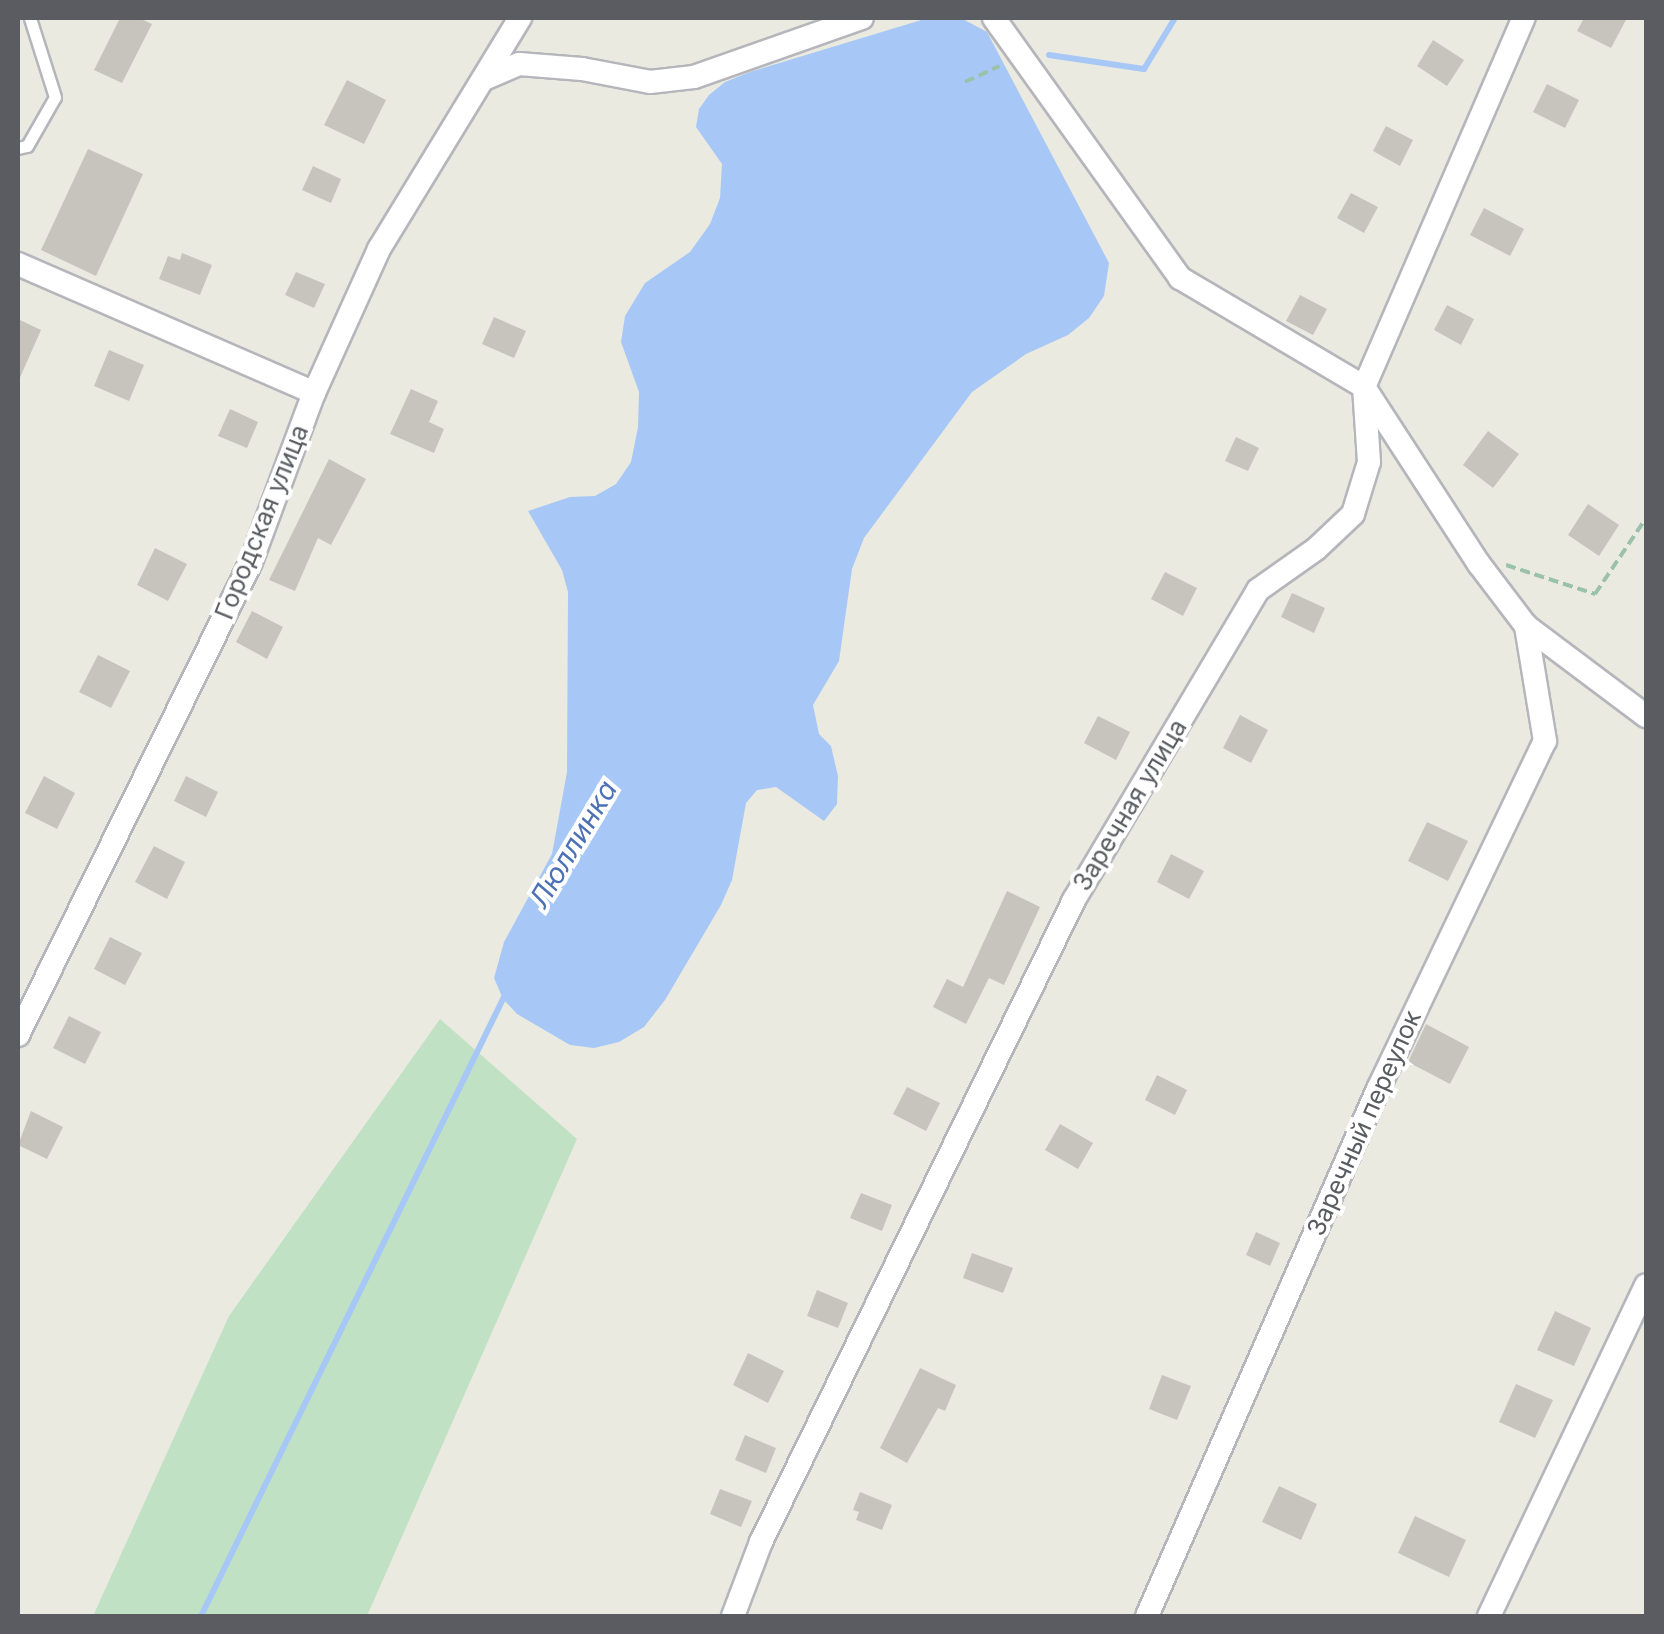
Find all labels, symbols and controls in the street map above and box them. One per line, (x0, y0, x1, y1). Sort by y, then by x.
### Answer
street label: Городская улица (209, 420, 315, 624)
street label: Заречная улица (1067, 714, 1193, 896)
water label: Люллинка (522, 774, 624, 914)
street label: Заречный переулок (1301, 1006, 1427, 1240)

